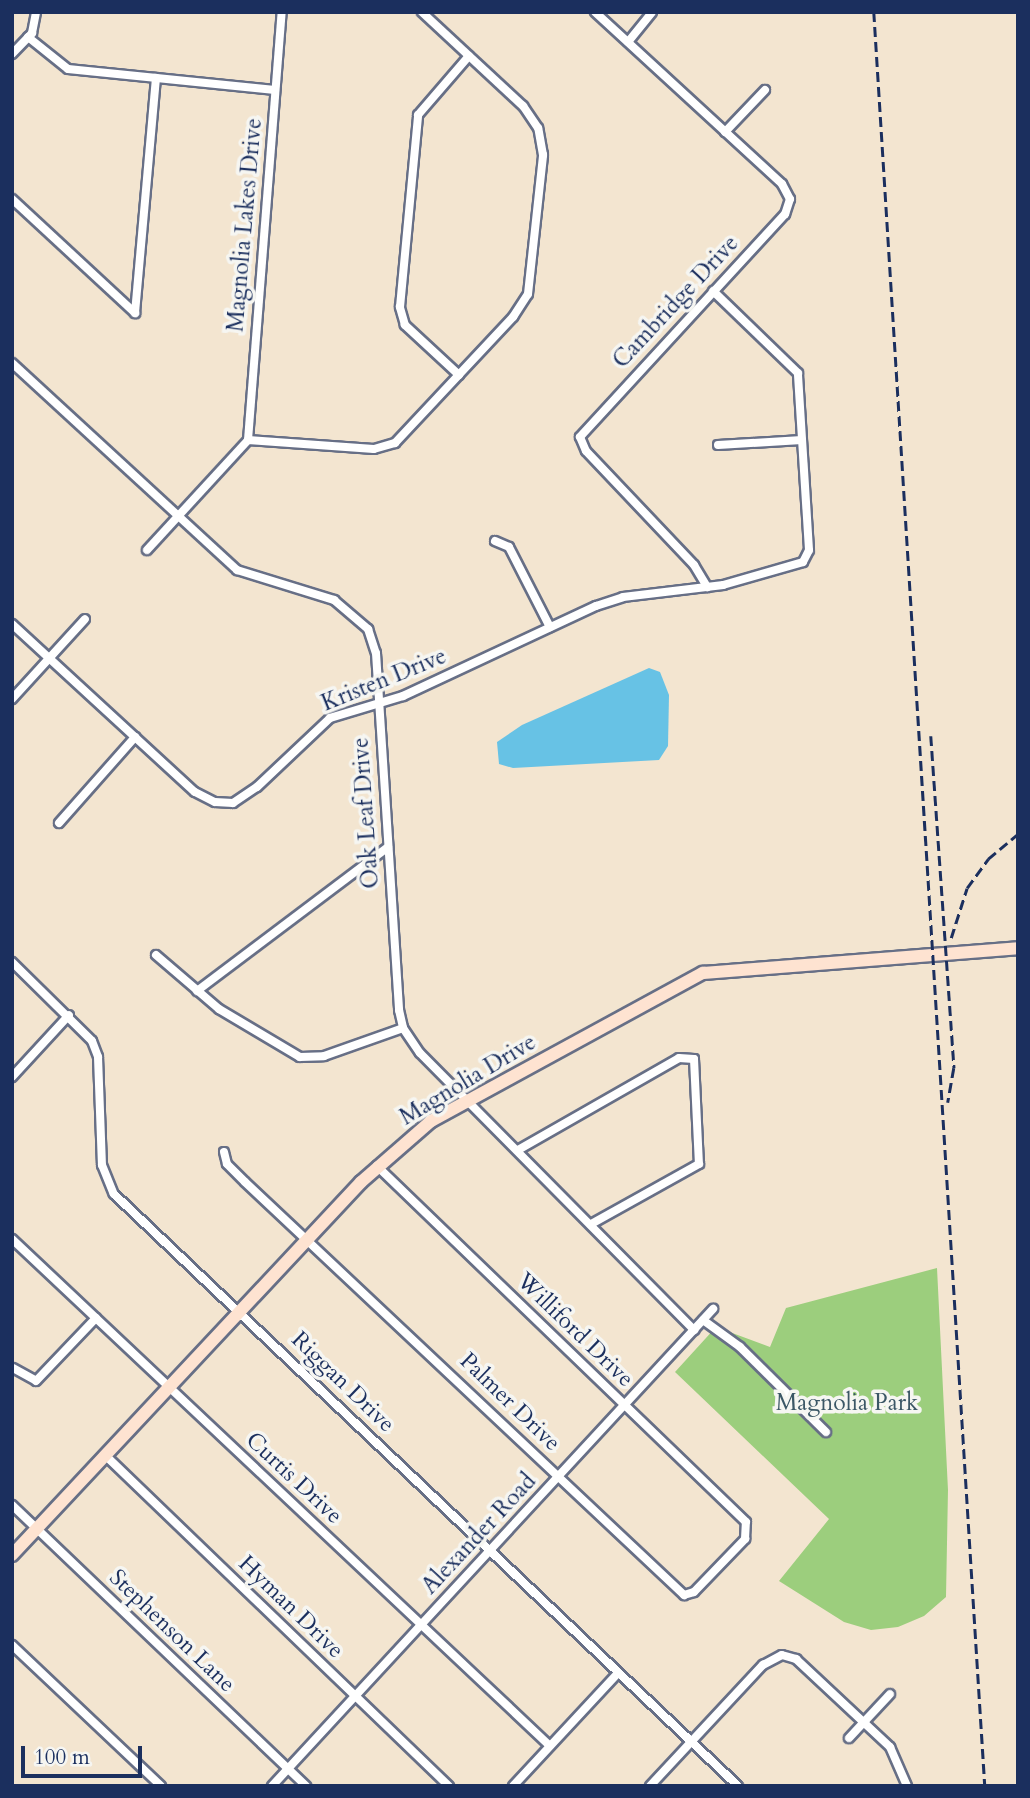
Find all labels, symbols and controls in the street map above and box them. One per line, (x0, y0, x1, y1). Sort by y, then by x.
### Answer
street label: Magnolia Lakes Drive (222, 117, 268, 333)
street label: Cambridge Drive (607, 230, 745, 374)
street label: Kristen Drive (318, 642, 450, 718)
street label: Oak Leaf Drive (347, 737, 385, 889)
street label: Magnolia Drive (395, 1028, 541, 1132)
street label: Williford Drive (511, 1267, 639, 1393)
street label: Riggan Drive (286, 1326, 400, 1438)
street label: Palmer Drive (454, 1347, 566, 1457)
park label: Magnolia Park (776, 1389, 918, 1417)
street label: Curtis Drive (240, 1426, 348, 1530)
street label: Alexander Road (416, 1468, 542, 1600)
street label: Hyman Drive (233, 1550, 349, 1664)
street label: Stephenson Lane (103, 1564, 241, 1698)
scale bar (24, 1731, 145, 1775)
text: 100 m (34, 1743, 90, 1772)

